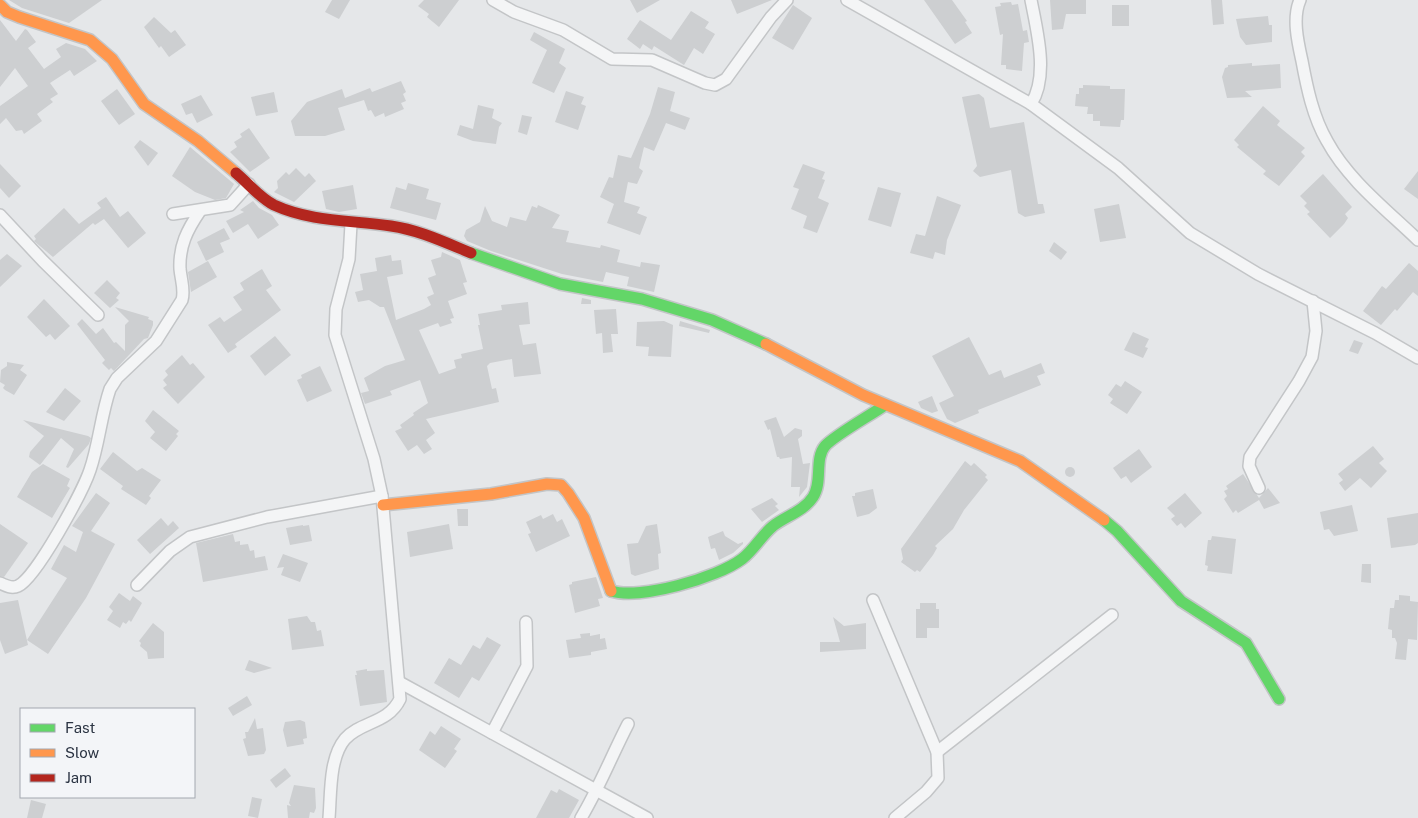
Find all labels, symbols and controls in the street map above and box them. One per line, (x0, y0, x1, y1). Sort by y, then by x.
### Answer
legend (20, 708, 195, 798)
text: Fast (65, 719, 95, 736)
text: Slow (65, 744, 100, 761)
text: Jam (65, 769, 92, 786)

